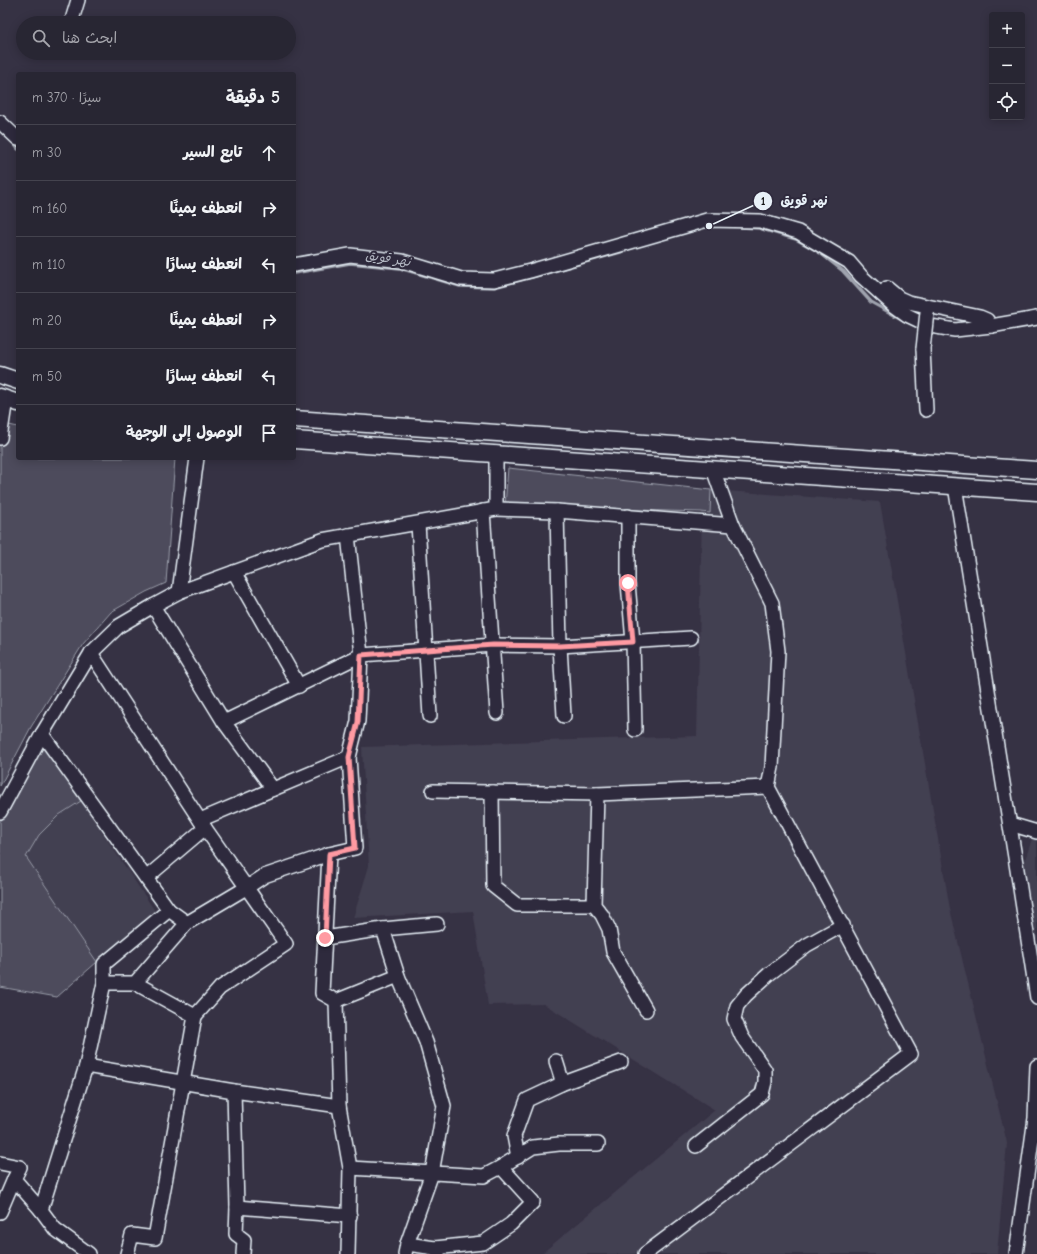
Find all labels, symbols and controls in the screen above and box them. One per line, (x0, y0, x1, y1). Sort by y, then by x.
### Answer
map controls (989, 12, 1025, 120)
button: + (989, 12, 1025, 48)
search box (16, 16, 296, 60)
icon: search (30, 27, 52, 49)
text: ابحث هنا (62, 29, 117, 47)
button: − (989, 48, 1025, 84)
button: locate (989, 84, 1025, 120)
text: 5 دقيقة (226, 88, 280, 107)
text: سيرًا · 370 m (32, 90, 101, 105)
icon: ahead (258, 142, 280, 164)
text: تابع السير (183, 143, 242, 161)
text: 30 m (32, 145, 62, 160)
callout: نهر قويق (753, 188, 836, 213)
text: نهر قويق (780, 193, 828, 209)
text: 1 (761, 194, 766, 208)
icon: right (258, 198, 280, 220)
text: انعطف يمينًا (170, 199, 242, 217)
text: 160 m (32, 201, 67, 216)
water label: نهر قويق (364, 247, 413, 270)
icon: left (258, 254, 280, 276)
text: انعطف يسارًا (166, 255, 242, 273)
text: 110 m (32, 257, 65, 272)
icon: right (258, 310, 280, 332)
text: انعطف يمينًا (170, 311, 242, 329)
text: 20 m (32, 313, 62, 328)
icon: left (258, 366, 280, 388)
text: انعطف يسارًا (166, 367, 242, 385)
text: 50 m (32, 369, 62, 384)
icon: arrive (258, 422, 280, 444)
text: الوصول إلى الوجهة (126, 423, 242, 441)
route start (619, 574, 637, 592)
route end (316, 929, 334, 947)

